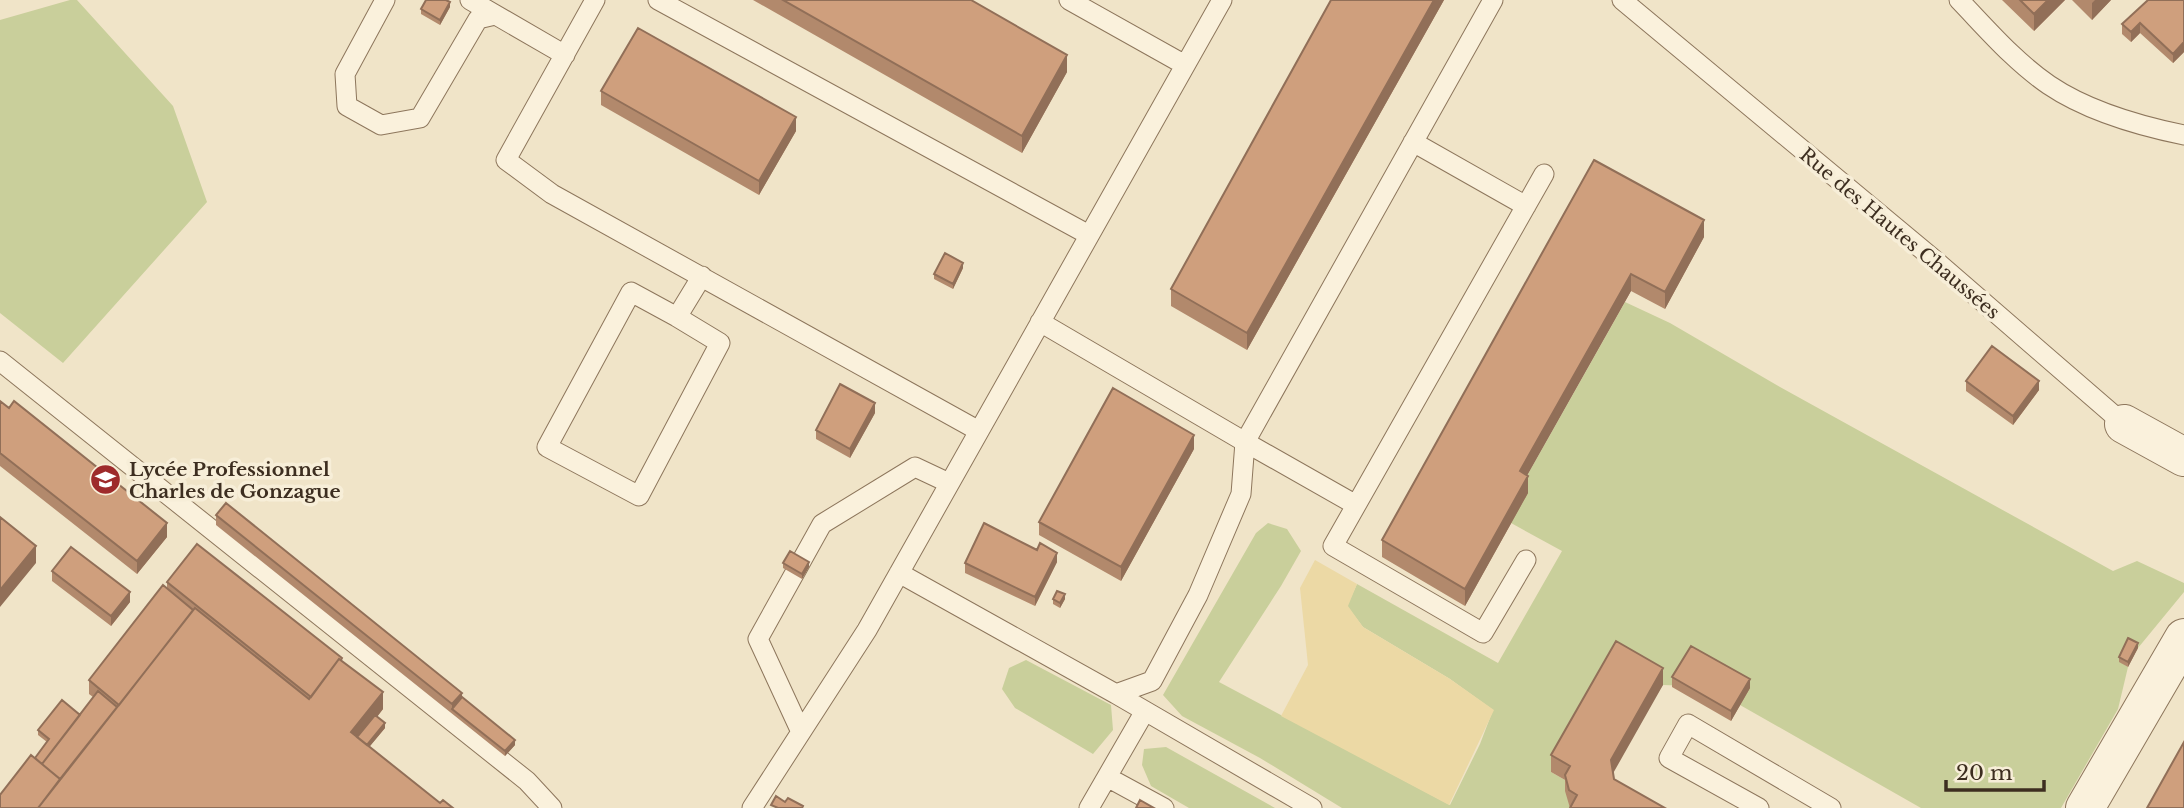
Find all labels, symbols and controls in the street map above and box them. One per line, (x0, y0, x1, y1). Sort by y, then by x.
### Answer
street label: Rue des Hautes Chaussées (1795, 143, 2004, 324)
place label: Lycée Professionnel Charles de Gonzague (129, 458, 341, 503)
school or university icon: Lycée Professionnel Charles de Gonzague (89, 463, 123, 497)
scale bar (1946, 748, 2044, 792)
text: 20 m (1956, 760, 2013, 786)

